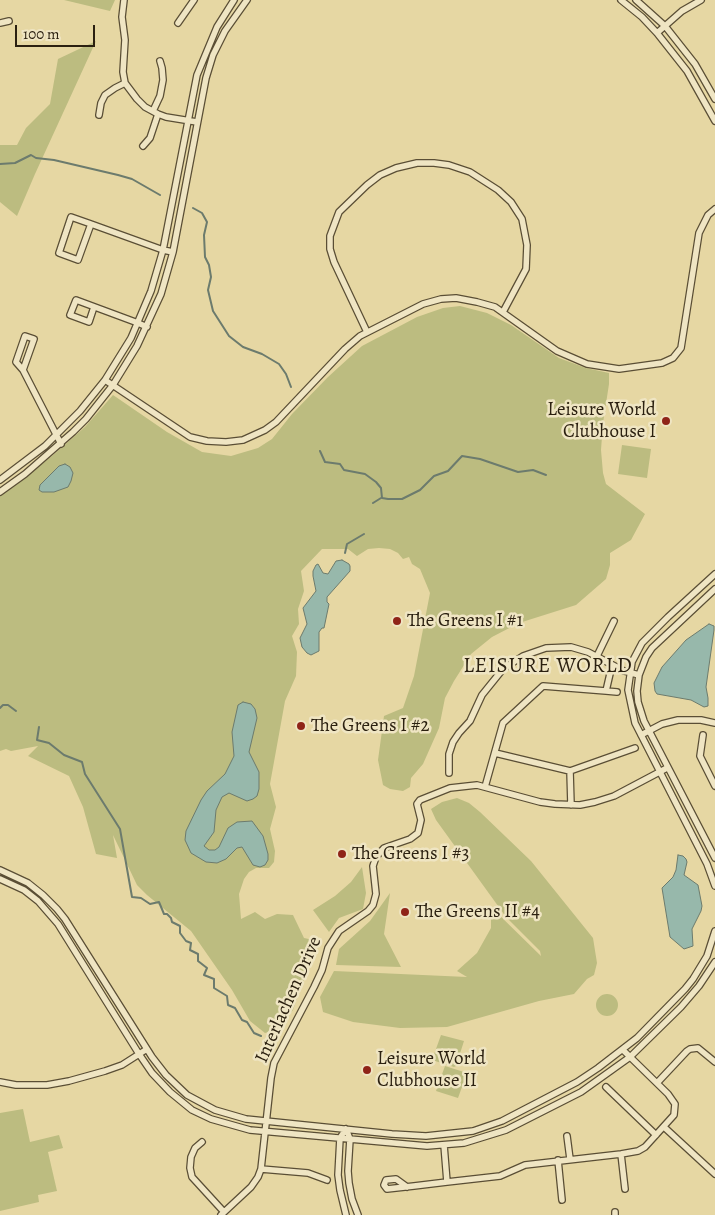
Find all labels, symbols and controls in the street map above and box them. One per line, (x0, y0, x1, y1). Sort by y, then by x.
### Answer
scale bar (18, 15, 98, 47)
text: 100 m (23, 24, 60, 44)
place label: Leisure World Clubhouse I (547, 399, 656, 443)
marker: Leisure World Clubhouse I (660, 415, 672, 427)
place label: The Greens I #1 (407, 610, 523, 632)
marker: The Greens I #1 (391, 615, 403, 627)
district label: LEISURE WORLD (462, 654, 634, 680)
place label: The Greens I #2 (311, 715, 429, 737)
marker: The Greens I #2 (295, 720, 307, 732)
place label: The Greens I #3 (352, 843, 469, 865)
marker: The Greens I #3 (336, 848, 348, 860)
place label: The Greens II #4 (415, 901, 540, 923)
marker: The Greens II #4 (399, 906, 411, 918)
street label: Interlachen Drive (251, 933, 327, 1067)
place label: Leisure World Clubhouse II (377, 1048, 486, 1092)
marker: Leisure World Clubhouse II (361, 1064, 373, 1076)

